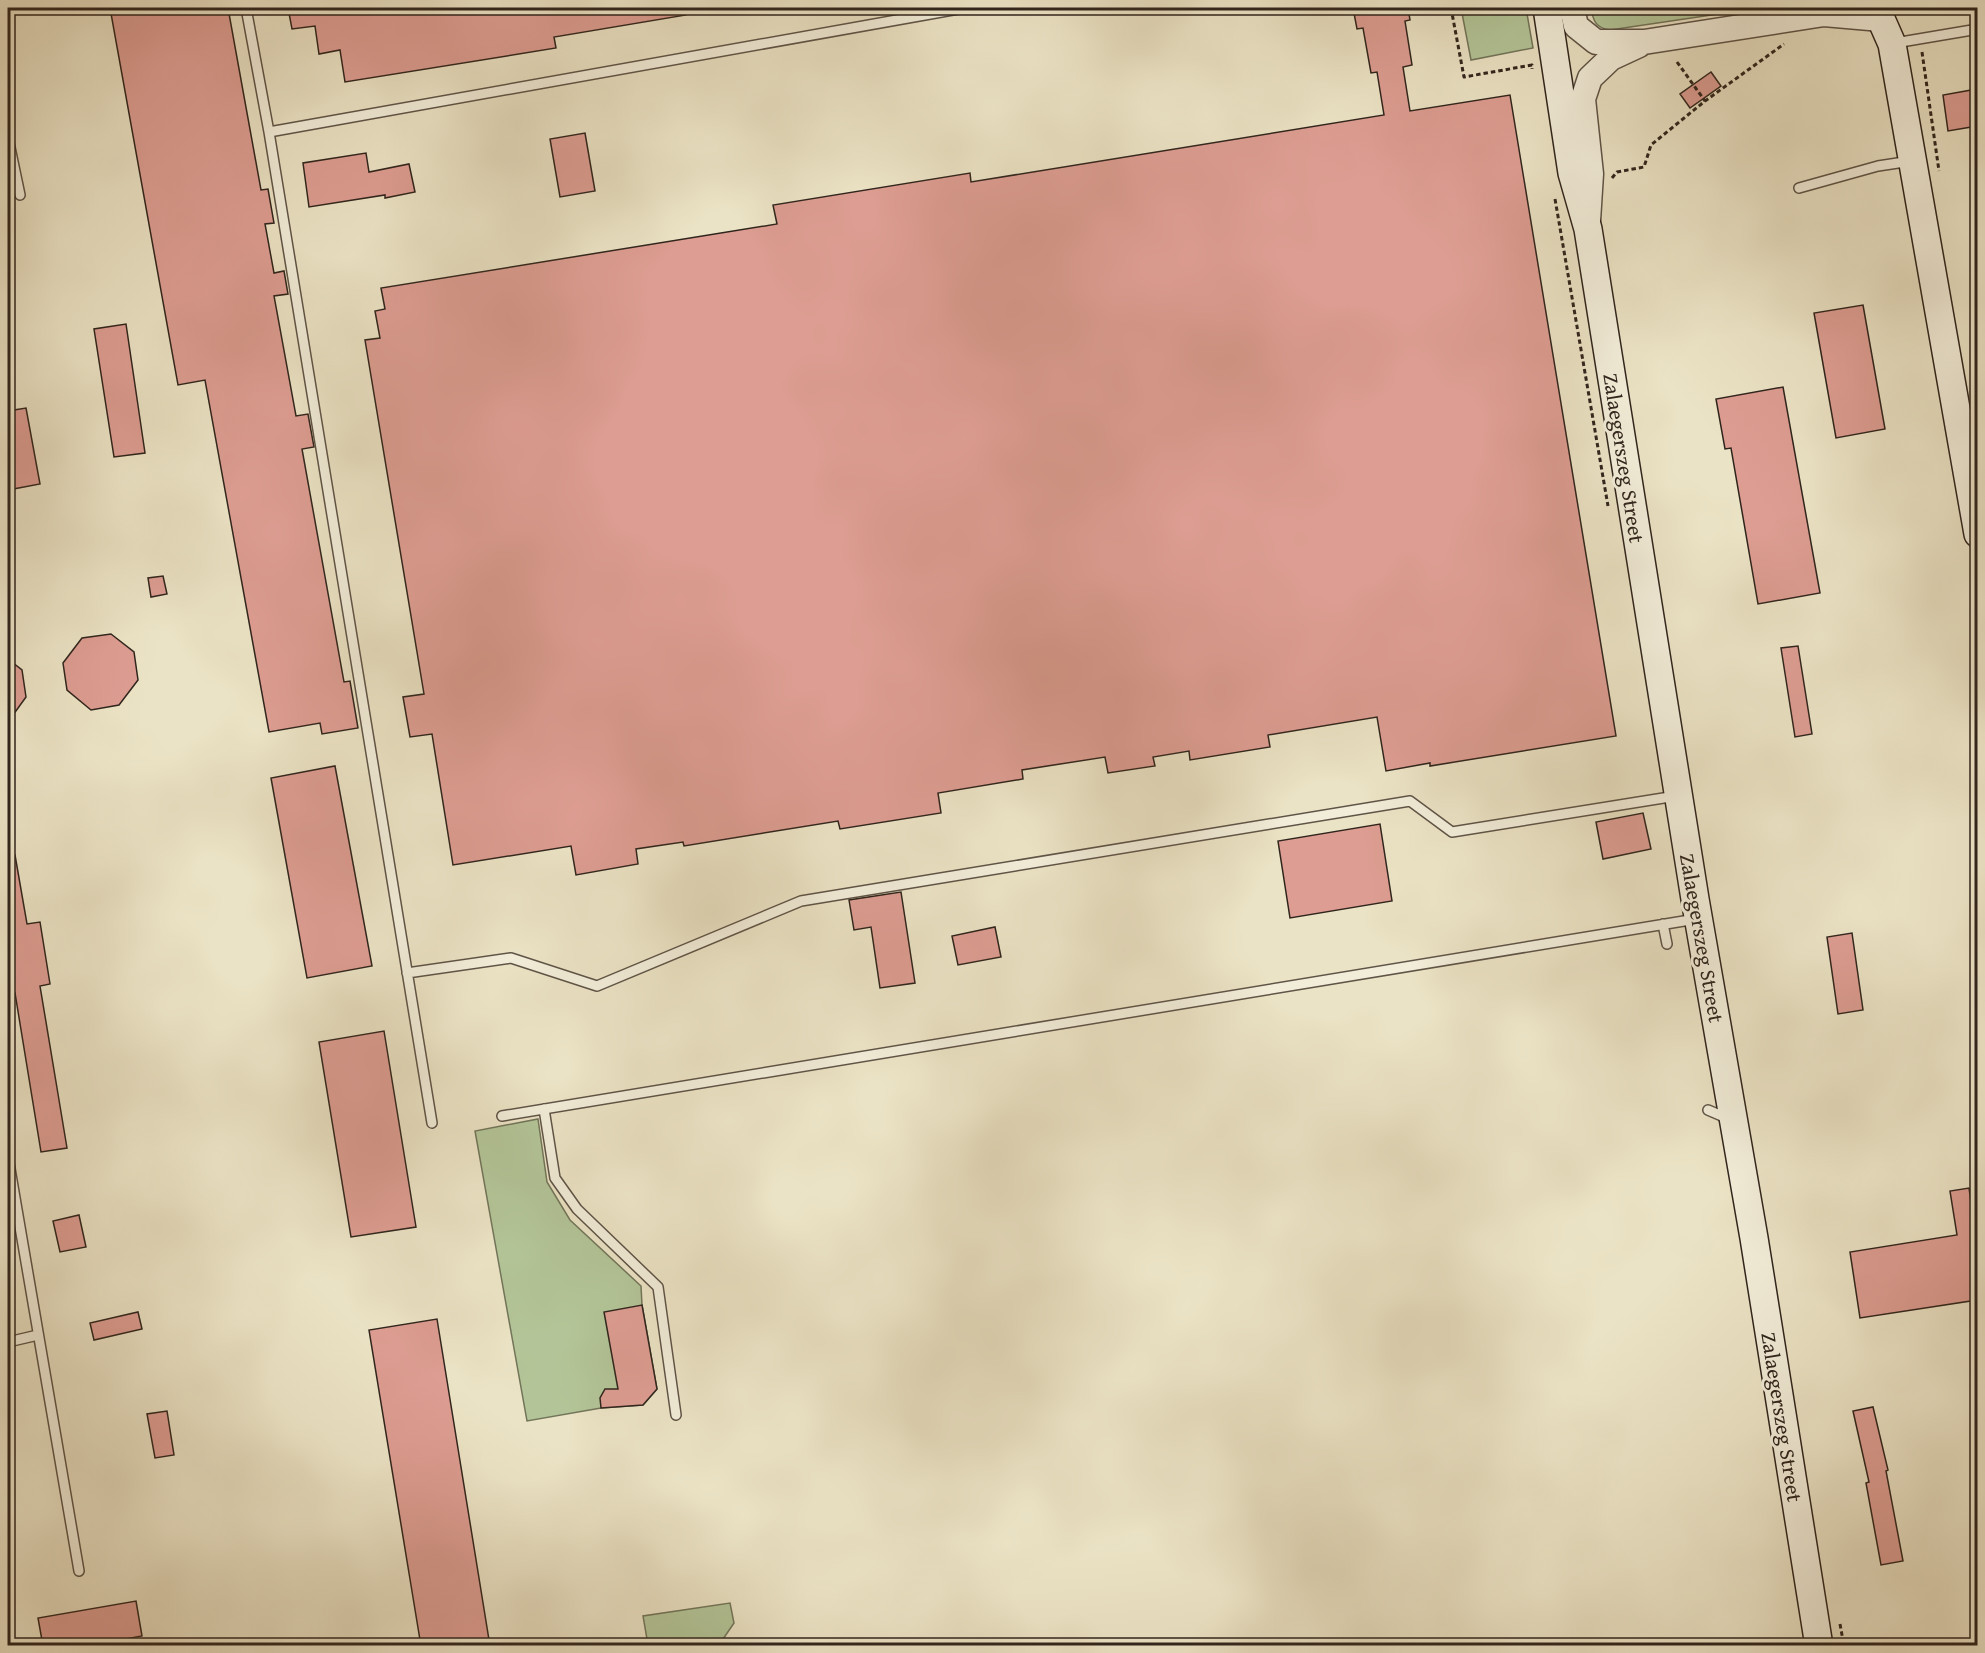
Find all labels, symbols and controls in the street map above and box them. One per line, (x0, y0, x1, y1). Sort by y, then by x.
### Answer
street label: Zalaegerszeg Street (1595, 371, 1653, 546)
street label: Zalaegerszeg Street (1672, 851, 1732, 1026)
street label: Zalaegerszeg Street (1753, 1330, 1811, 1505)

